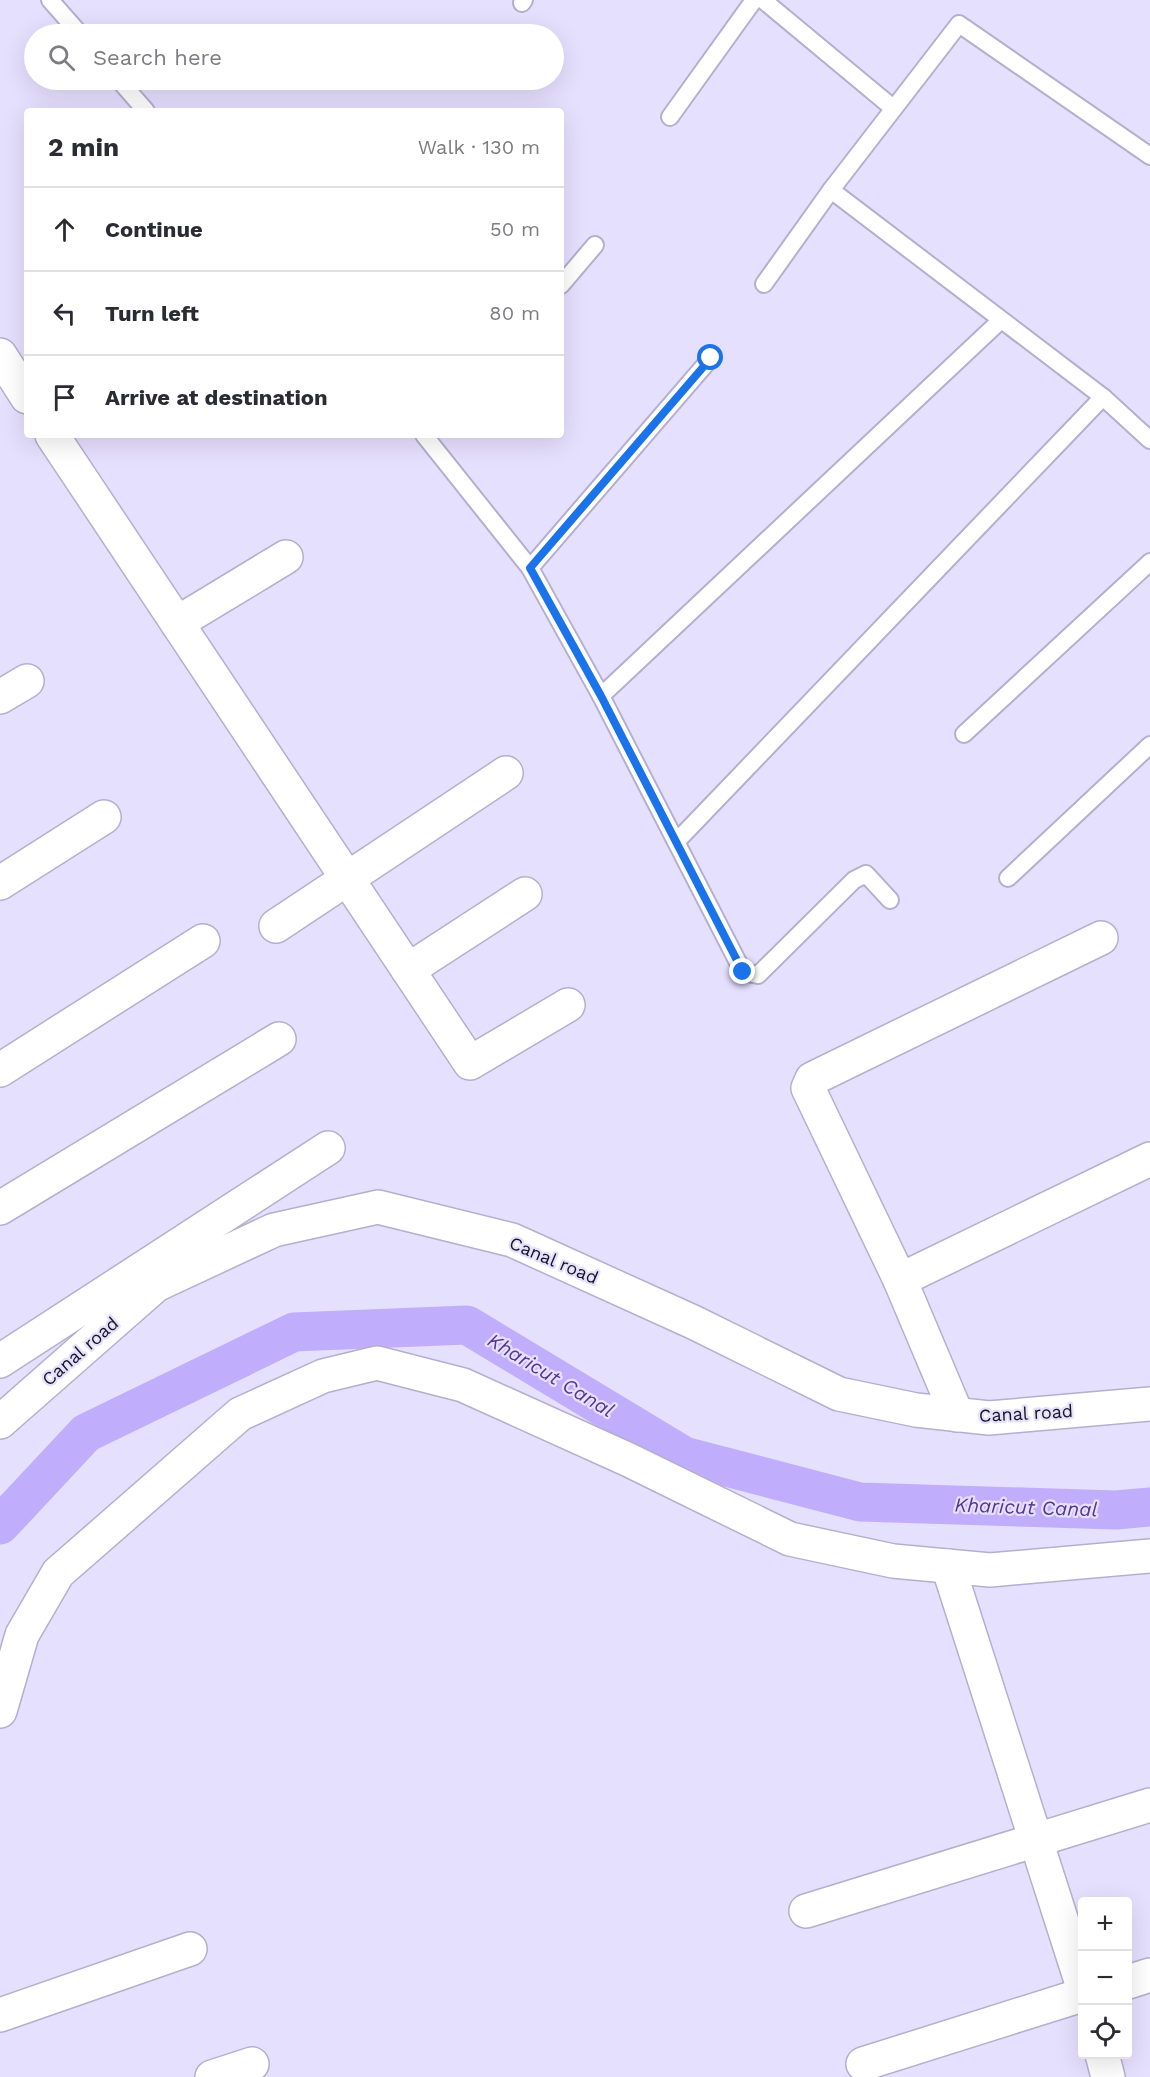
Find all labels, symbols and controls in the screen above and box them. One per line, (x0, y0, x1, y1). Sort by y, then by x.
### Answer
search box (24, 24, 564, 90)
icon: search (45, 41, 78, 74)
text: Search here (93, 45, 222, 70)
text: 2 min (48, 132, 119, 162)
text: Walk · 130 m (418, 135, 540, 159)
icon: ahead (48, 213, 81, 246)
text: Continue (105, 217, 203, 242)
text: 50 m (490, 217, 540, 241)
icon: left (48, 297, 81, 330)
text: Turn left (105, 301, 199, 326)
text: 80 m (489, 301, 540, 325)
route start (697, 344, 723, 370)
icon: arrive (48, 381, 81, 414)
text: Arrive at destination (105, 385, 328, 410)
route end (729, 958, 755, 984)
street label: Canal road (507, 1232, 601, 1288)
street label: Canal road (38, 1312, 122, 1390)
water label: Kharicut Canal (483, 1328, 619, 1422)
street label: Canal road (978, 1400, 1074, 1426)
water label: Kharicut Canal (954, 1493, 1098, 1521)
map controls (1078, 1897, 1132, 2059)
button: + (1078, 1897, 1132, 1951)
button: − (1078, 1951, 1132, 2005)
button: locate (1078, 2005, 1132, 2059)

